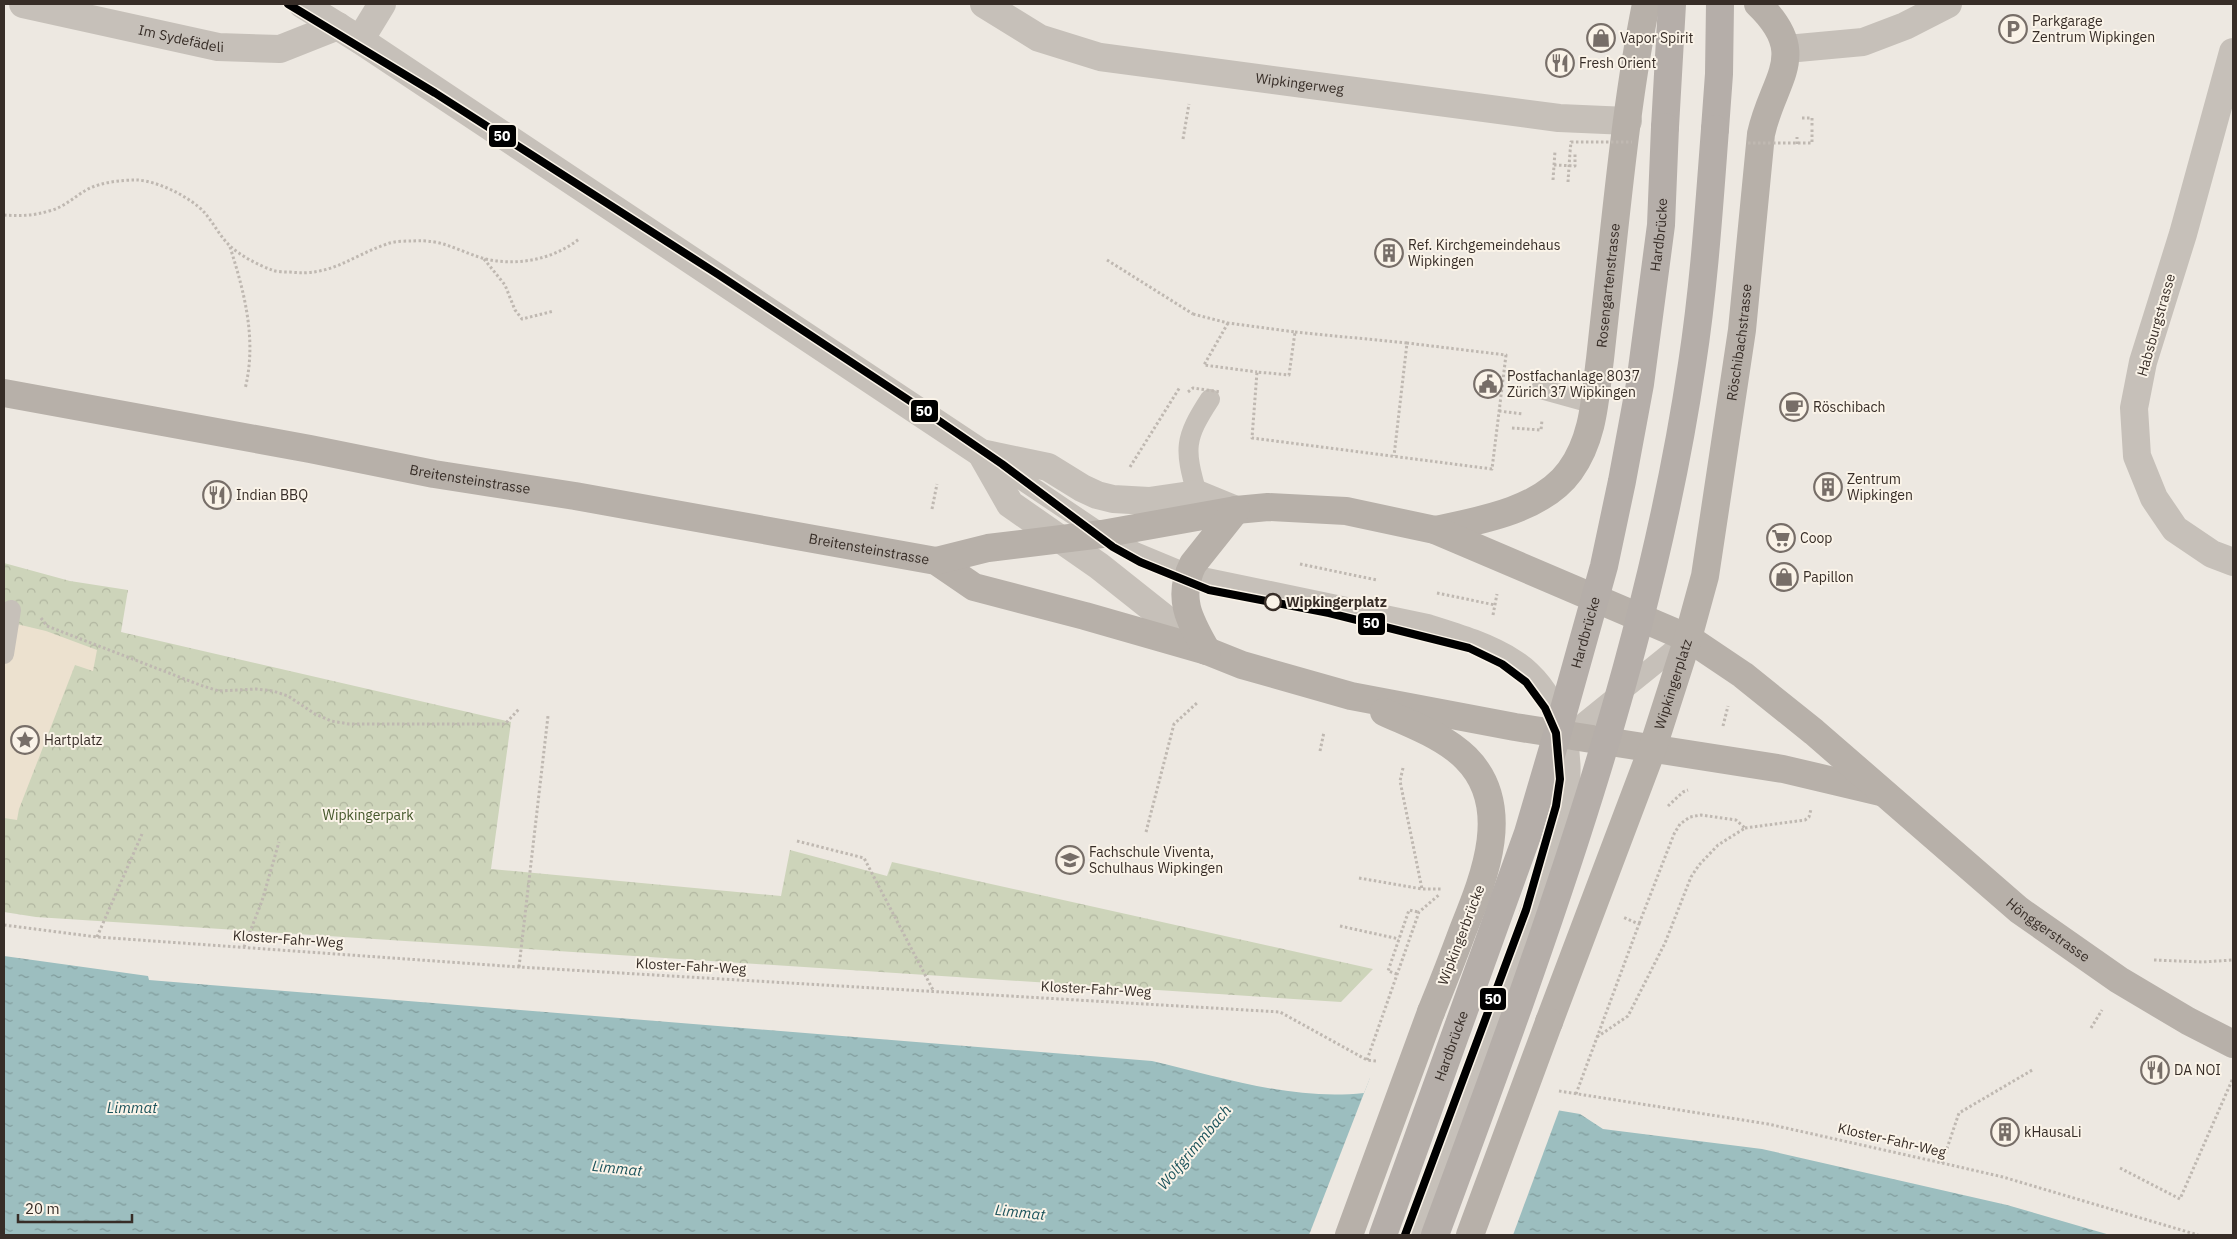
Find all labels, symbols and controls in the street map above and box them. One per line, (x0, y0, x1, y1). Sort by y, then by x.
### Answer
place label: Parkgarage Zentrum Wipkingen (2032, 12, 2155, 46)
parking icon: Parkgarage Zentrum Wipkingen (1998, 14, 2028, 44)
street label: Im Sydefädeli (137, 21, 224, 56)
shop icon: Vapor Spirit (1586, 23, 1616, 53)
place label: Vapor Spirit (1620, 29, 1693, 47)
restaurant icon: Fresh Orient (1545, 48, 1575, 78)
place label: Fresh Orient (1579, 54, 1657, 72)
street label: Wipkingerweg (1254, 69, 1346, 98)
line badge: 50 (488, 124, 517, 148)
text: 50 (494, 127, 510, 145)
street label: Hardbrücke (1646, 197, 1671, 272)
street label: Rosengartenstrasse (1592, 222, 1624, 349)
place label: Ref. Kirchgemeindehaus Wipkingen (1408, 236, 1561, 270)
building icon: Ref. Kirchgemeindehaus Wipkingen (1374, 238, 1404, 268)
street label: Habsburgstrasse (2133, 271, 2179, 378)
street label: Röschibachstrasse (1722, 283, 1755, 402)
place label: Postfachanlage 8037 Zürich 37 Wipkingen (1507, 367, 1640, 401)
public building icon: Postfachanlage 8037 Zürich 37 Wipkingen (1473, 369, 1503, 399)
cafe icon: Röschibach (1779, 392, 1809, 422)
place label: Röschibach (1813, 398, 1886, 416)
line badge: 50 (910, 399, 939, 423)
text: 50 (916, 402, 932, 420)
street label: Breitensteinstrasse (408, 460, 532, 498)
place label: Zentrum Wipkingen (1847, 470, 1913, 504)
building icon: Zentrum Wipkingen (1813, 472, 1843, 502)
restaurant icon: Indian BBQ (202, 480, 232, 510)
place label: Indian BBQ (236, 486, 308, 504)
supermarket icon: Coop (1766, 523, 1796, 553)
street label: Breitensteinstrasse (807, 529, 931, 569)
place label: Coop (1800, 529, 1833, 547)
shop icon: Papillon (1769, 562, 1799, 592)
place label: Papillon (1803, 568, 1854, 586)
marker: Wipkingerplatz (1264, 593, 1282, 611)
place label: Wipkingerplatz (1286, 593, 1387, 611)
street label: Hardbrücke (1567, 594, 1604, 670)
line badge: 50 (1357, 612, 1386, 636)
text: 50 (1363, 614, 1379, 632)
street label: Wipkingerplatz (1650, 636, 1696, 732)
place icon: Hartplatz (10, 725, 40, 755)
place label: Hartplatz (44, 731, 103, 749)
park label: Wipkingerpark (322, 806, 414, 824)
place label: Fachschule Viventa, Schulhaus Wipkingen (1089, 843, 1223, 877)
school or university icon: Fachschule Viventa, Schulhaus Wipkingen (1055, 845, 1085, 875)
street label: Wipkingerbrücke (1434, 882, 1489, 988)
street label: Hönggerstrasse (2002, 894, 2094, 966)
street label: Kloster-Fahr-Weg (232, 926, 344, 952)
street label: Kloster-Fahr-Weg (635, 954, 747, 978)
street label: Kloster-Fahr-Weg (1040, 977, 1152, 1001)
line badge: 50 (1479, 987, 1507, 1011)
text: 50 (1485, 990, 1501, 1008)
street label: Hardbrücke (1430, 1008, 1472, 1084)
restaurant icon: DA NOI (2140, 1055, 2170, 1085)
place label: DA NOI (2174, 1061, 2221, 1079)
water label: Limmat (107, 1098, 158, 1117)
water label: Wolfgrimmbach (1153, 1101, 1235, 1193)
building icon: kHausaLi (1990, 1117, 2020, 1147)
street label: Kloster-Fahr-Weg (1836, 1119, 1948, 1161)
place label: kHausaLi (2024, 1123, 2082, 1141)
water label: Limmat (591, 1156, 644, 1180)
scale bar (18, 1192, 131, 1224)
text: 20 m (25, 1199, 60, 1218)
water label: Limmat (994, 1200, 1047, 1224)

